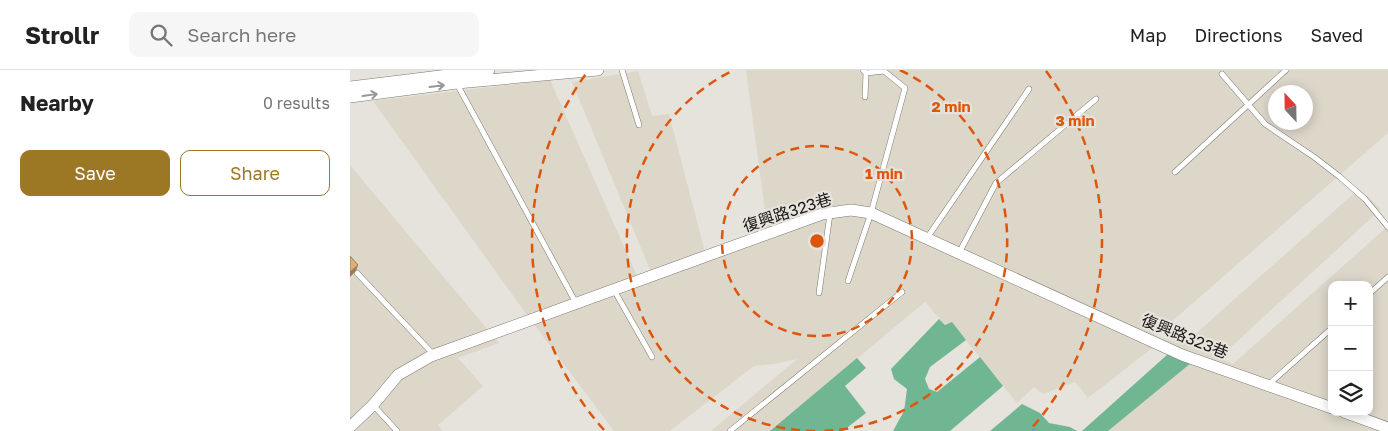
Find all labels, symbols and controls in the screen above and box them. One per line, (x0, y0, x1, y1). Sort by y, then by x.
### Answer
search box (129, 12, 479, 57)
text: Strollr (25, 20, 99, 49)
icon: search (147, 21, 175, 49)
text: Search here (187, 23, 296, 46)
text: Map (1130, 24, 1166, 46)
text: Directions (1194, 24, 1282, 46)
text: Saved (1310, 24, 1363, 46)
one-way arrow (429, 81, 445, 91)
north arrow (1268, 85, 1313, 130)
one-way arrow (361, 89, 377, 99)
text: Nearby (20, 90, 94, 116)
text: 0 results (263, 93, 330, 113)
text: 2 min (931, 97, 971, 115)
text: 3 min (1055, 111, 1095, 129)
button: Save (20, 150, 170, 196)
button: Share (180, 150, 330, 196)
text: 1 min (865, 164, 903, 182)
street label: 復興路323巷 (740, 188, 834, 236)
centre of rings (808, 232, 826, 250)
map controls (1328, 281, 1373, 416)
button: + (1328, 281, 1373, 326)
street label: 復興路323巷 (1139, 309, 1231, 363)
button: − (1328, 326, 1373, 371)
button: layers (1328, 371, 1373, 416)

